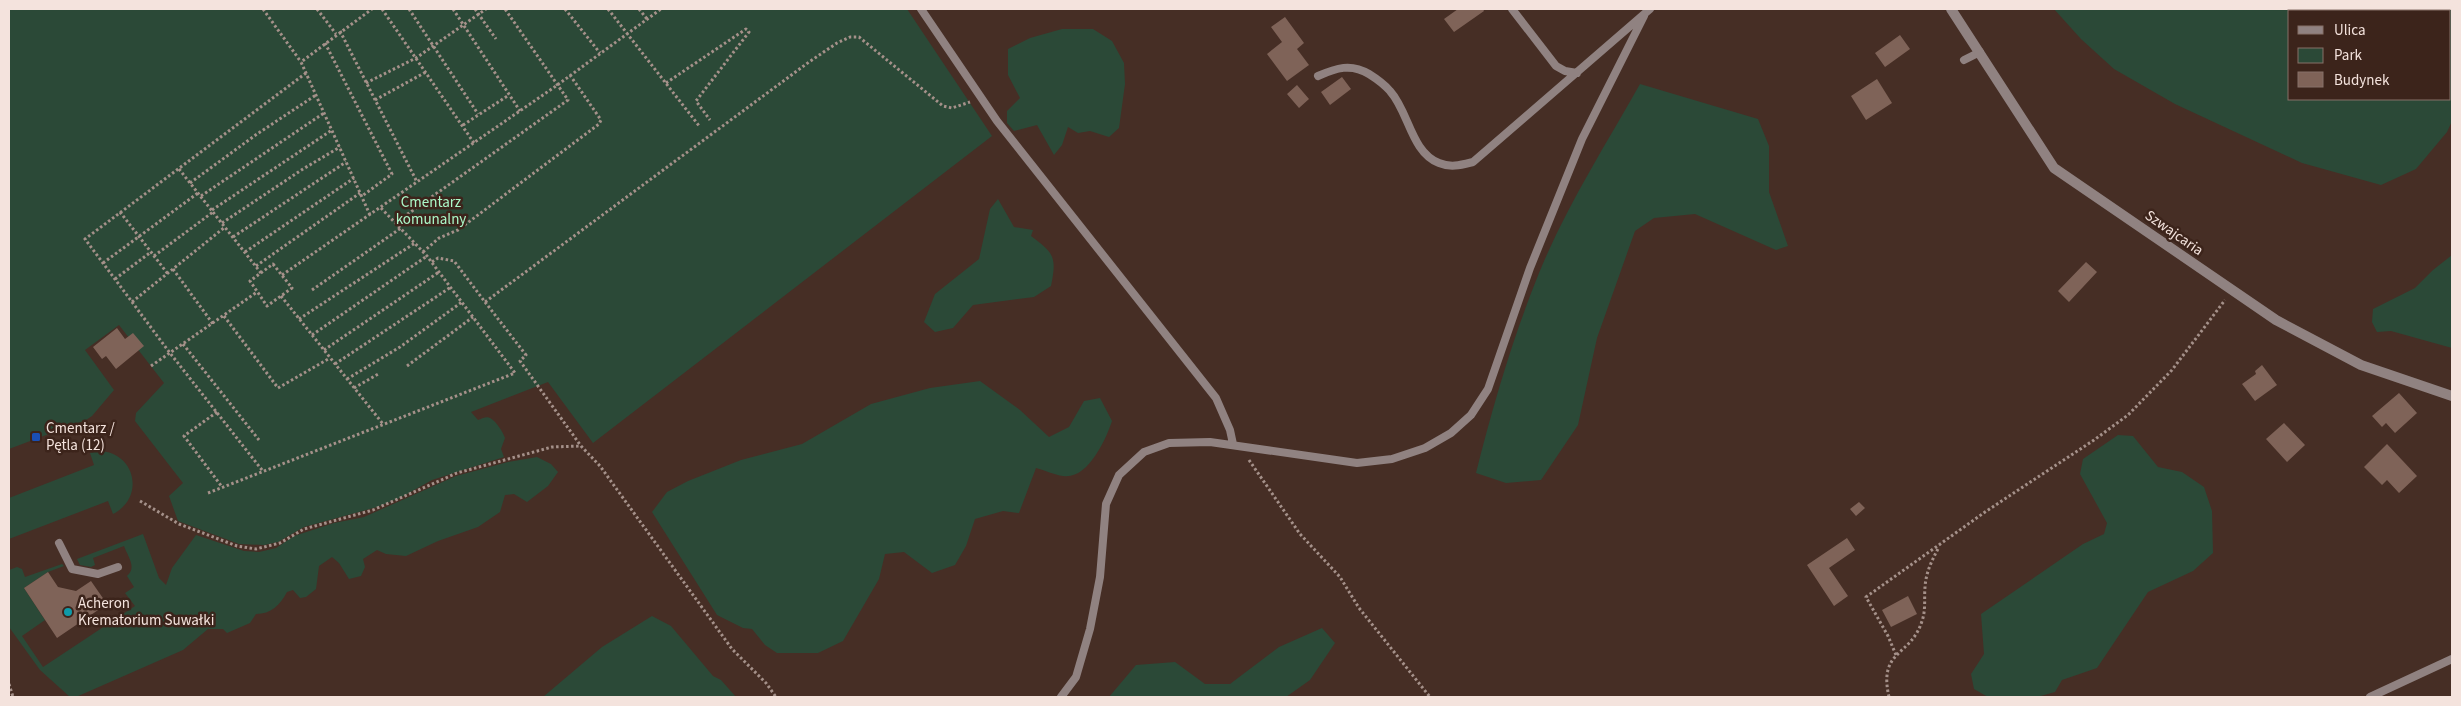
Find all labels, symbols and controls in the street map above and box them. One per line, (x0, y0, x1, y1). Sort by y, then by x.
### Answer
legend (2288, 10, 2451, 100)
text: Ulica (2334, 20, 2365, 41)
text: Park (2334, 45, 2363, 66)
text: Budynek (2334, 70, 2390, 91)
park label: Cmentarz komunalny (396, 192, 466, 230)
street label: Szwajcaria (2141, 205, 2207, 261)
place label: Cmentarz / Pętla (12) (46, 418, 115, 456)
marker: Cmentarz / Pętla (12) (30, 431, 42, 443)
place label: Acheron Krematorium Suwałki (78, 593, 214, 631)
marker: Acheron Krematorium Suwałki (62, 606, 74, 618)

